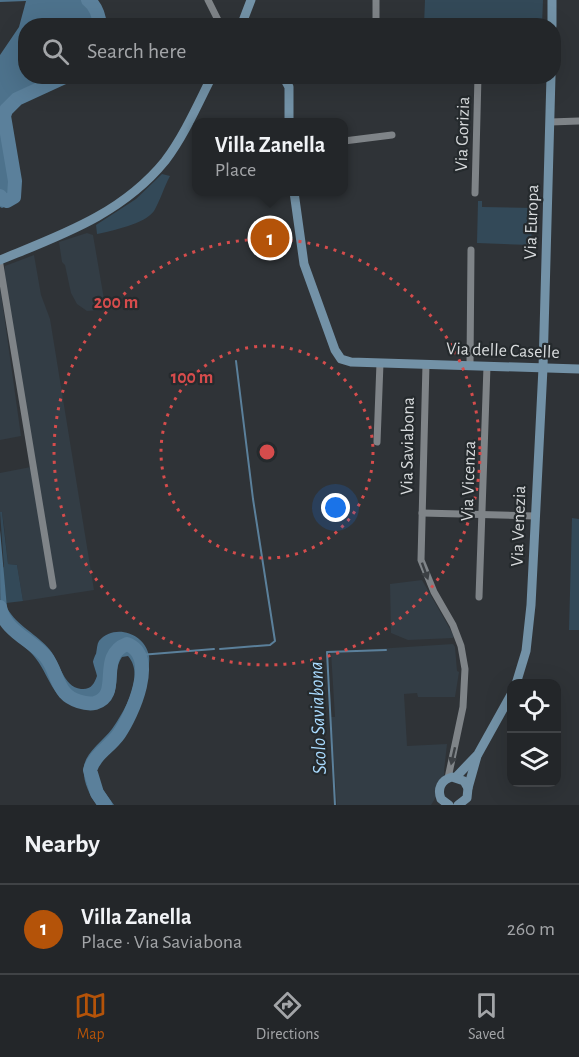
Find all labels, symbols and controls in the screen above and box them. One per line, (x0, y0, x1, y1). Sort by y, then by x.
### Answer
search box (18, 18, 561, 84)
icon: search (39, 35, 72, 68)
text: Search here (87, 40, 186, 62)
street label: Via Gorizia (453, 96, 473, 172)
popup (192, 118, 348, 196)
text: Villa Zanella (215, 134, 325, 156)
text: Place (215, 160, 256, 180)
street label: Via Europa (522, 184, 542, 260)
pin: 1 (250, 216, 290, 260)
text: 200 m (94, 294, 138, 312)
street label: Via delle Caselle (446, 340, 560, 362)
text: 100 m (171, 369, 213, 387)
street label: Via Saviabona (398, 397, 418, 495)
street label: Via Vicenza (459, 440, 479, 522)
centre of rings (257, 442, 277, 462)
street label: Via Venezia (509, 485, 529, 567)
your location (321, 493, 350, 522)
one-way arrow (421, 562, 431, 580)
water label: Scolo Saviabona (306, 661, 330, 775)
map controls (507, 679, 561, 787)
button: locate (507, 679, 561, 733)
button: layers (507, 733, 561, 787)
one-way arrow (448, 747, 458, 765)
text: Nearby (24, 831, 100, 857)
text: Villa Zanella (81, 906, 192, 928)
text: 1 (40, 919, 47, 939)
text: 260 m (507, 919, 555, 939)
text: Place · Via Saviabona (81, 932, 242, 952)
tab: Map (74, 989, 107, 1044)
tab: Directions (256, 989, 320, 1044)
tab: Saved (468, 989, 505, 1044)

